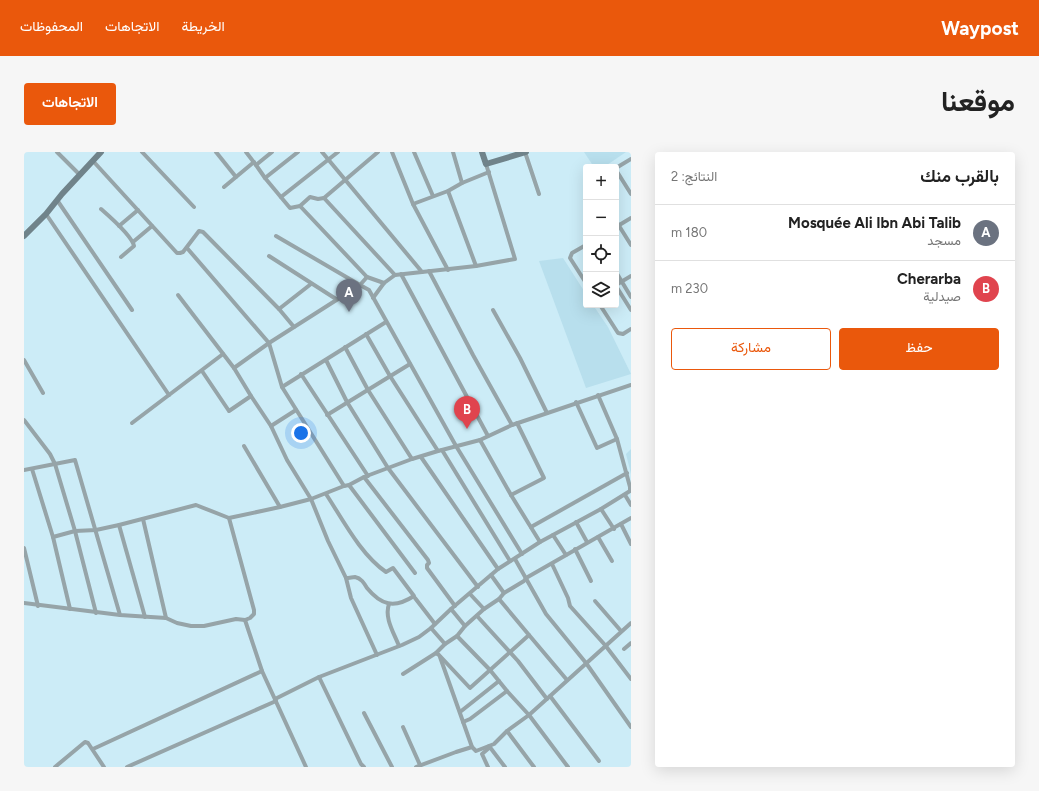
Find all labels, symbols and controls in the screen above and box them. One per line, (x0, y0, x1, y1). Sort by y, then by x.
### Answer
text: Waypost (941, 17, 1019, 40)
text: المحفوظات (20, 18, 83, 35)
text: الاتجاهات (105, 18, 159, 35)
text: الخريطة (181, 18, 225, 35)
button: الاتجاهات (24, 83, 116, 125)
text: موقعنا (941, 84, 1015, 118)
map controls (583, 164, 619, 308)
button: + (583, 164, 619, 200)
text: بالقرب منك (920, 166, 999, 186)
text: النتائج: 2 (671, 169, 717, 184)
button: − (583, 200, 619, 236)
text: Mosquée Ali Ibn Abi Talib (788, 214, 961, 232)
text: 180 m (671, 225, 707, 240)
text: A (981, 225, 991, 240)
text: مسجد (927, 233, 961, 248)
button: locate (583, 236, 619, 272)
text: Cherarba (897, 270, 961, 288)
button: layers (583, 272, 619, 308)
pin: A (336, 279, 362, 312)
text: 230 m (671, 281, 708, 296)
text: B (982, 281, 990, 296)
text: صيدلية (923, 289, 961, 304)
button: مشاركة (671, 328, 831, 370)
button: حفظ (839, 328, 999, 370)
pin: B (454, 396, 480, 429)
your location (291, 423, 311, 443)

